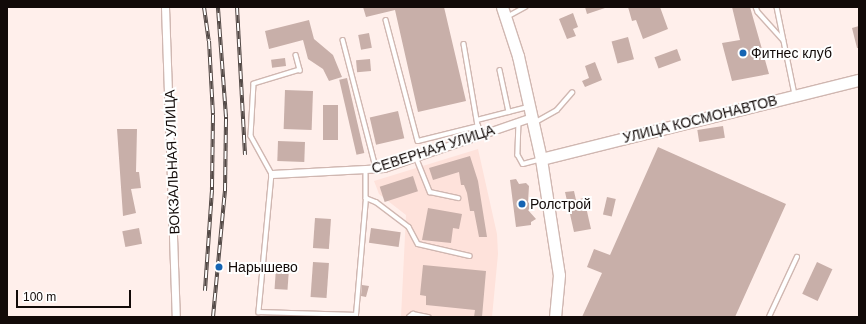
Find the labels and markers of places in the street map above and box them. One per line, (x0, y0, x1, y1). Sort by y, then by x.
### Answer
place label: Фитнес клуб (751, 45, 832, 61)
marker: Фитнес клуб (738, 48, 748, 58)
place label: Ролстрой (530, 196, 591, 212)
marker: Ролстрой (517, 199, 527, 209)
place label: Нарышево (228, 259, 298, 275)
marker: Нарышево (213, 261, 225, 273)

